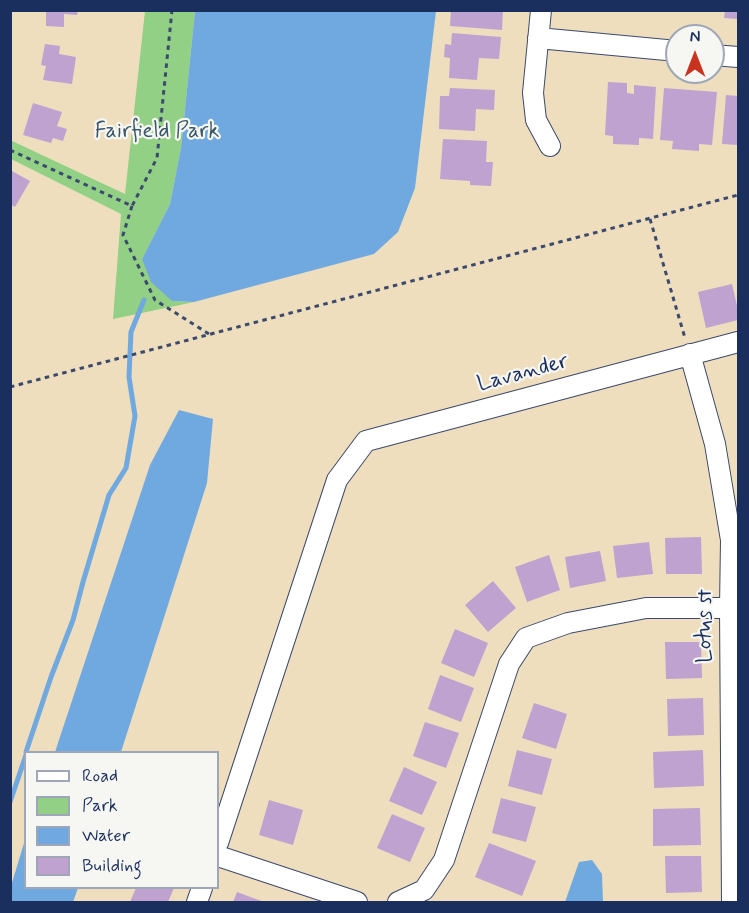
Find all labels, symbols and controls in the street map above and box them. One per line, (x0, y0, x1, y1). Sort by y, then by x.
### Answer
north arrow (665, 24, 725, 84)
text: N (690, 27, 700, 48)
park label: Fairfield Park (95, 119, 219, 145)
street label: Lavander (475, 349, 571, 399)
street label: Lotus st (693, 589, 719, 663)
legend (24, 751, 219, 889)
text: Road (82, 764, 118, 788)
text: Park (82, 794, 118, 818)
text: Water (82, 824, 130, 848)
text: Building (82, 854, 142, 878)

